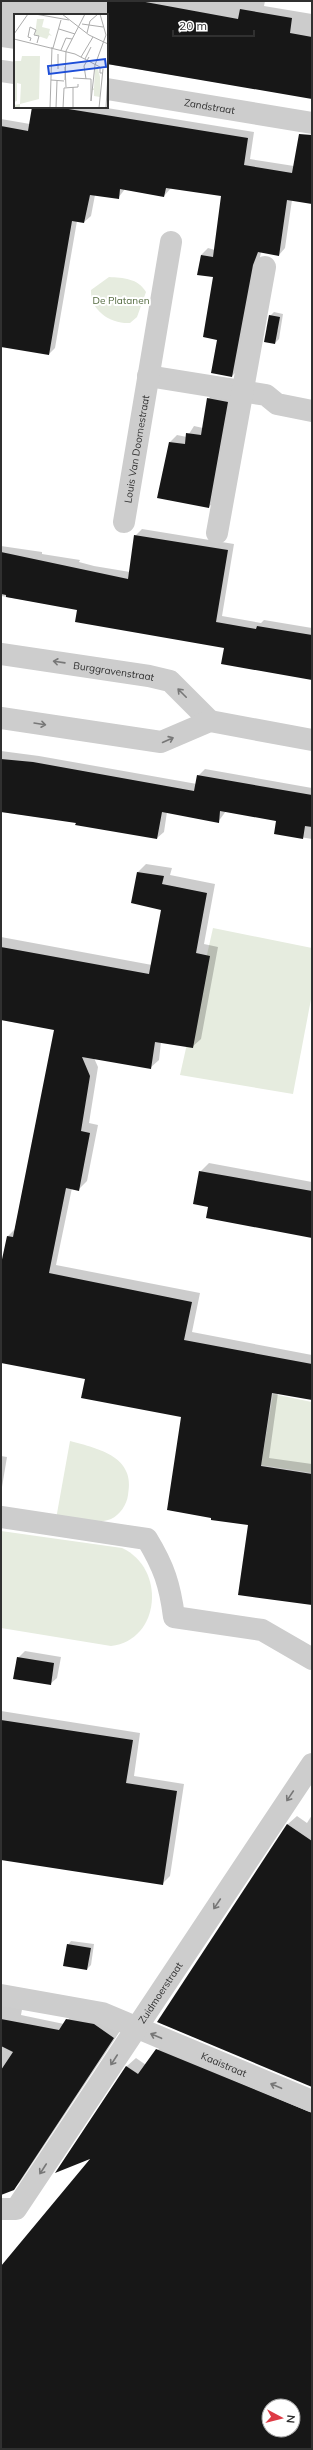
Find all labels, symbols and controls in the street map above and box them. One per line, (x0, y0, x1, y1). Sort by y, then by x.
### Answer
scale bar (173, 12, 254, 38)
inset map (14, 14, 108, 108)
text: 20 m (179, 18, 207, 33)
street label: Zandstraat (183, 95, 236, 117)
park label: De Platanen (92, 294, 150, 307)
street label: Louis Van Doornestraat (121, 394, 152, 504)
one-way arrow (53, 658, 66, 666)
street label: Burggravenstraat (72, 658, 156, 684)
one-way arrow (177, 688, 187, 698)
one-way arrow (33, 720, 46, 728)
one-way arrow (161, 735, 173, 743)
one-way arrow (286, 1790, 294, 1801)
one-way arrow (213, 1898, 221, 1909)
street label: Zuidmoerstraat (135, 1959, 185, 2026)
one-way arrow (151, 2032, 163, 2039)
street label: Kaaistraat (199, 2049, 249, 2080)
one-way arrow (110, 2054, 118, 2065)
one-way arrow (270, 2082, 282, 2090)
one-way arrow (38, 2163, 46, 2175)
north arrow (261, 2398, 301, 2438)
text: N (283, 2414, 298, 2424)

